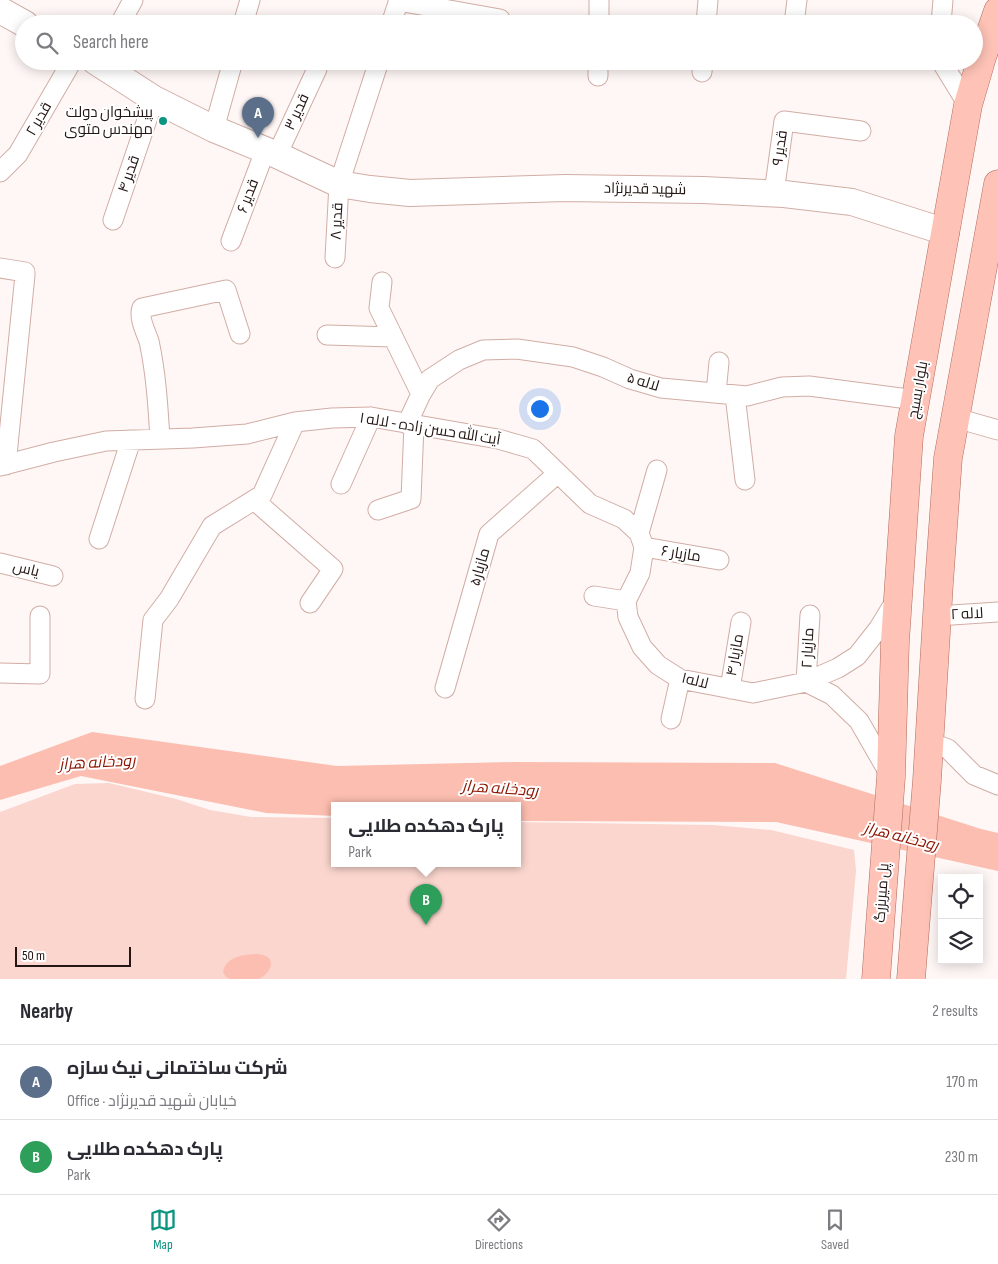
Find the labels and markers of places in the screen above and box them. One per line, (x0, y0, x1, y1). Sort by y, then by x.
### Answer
pin: A (242, 97, 274, 138)
place label: پیشخوان دولت مهندس متوی (64, 103, 153, 139)
marker: پیشخوان دولت مهندس متوی (157, 115, 169, 127)
pin: B (410, 884, 442, 925)

